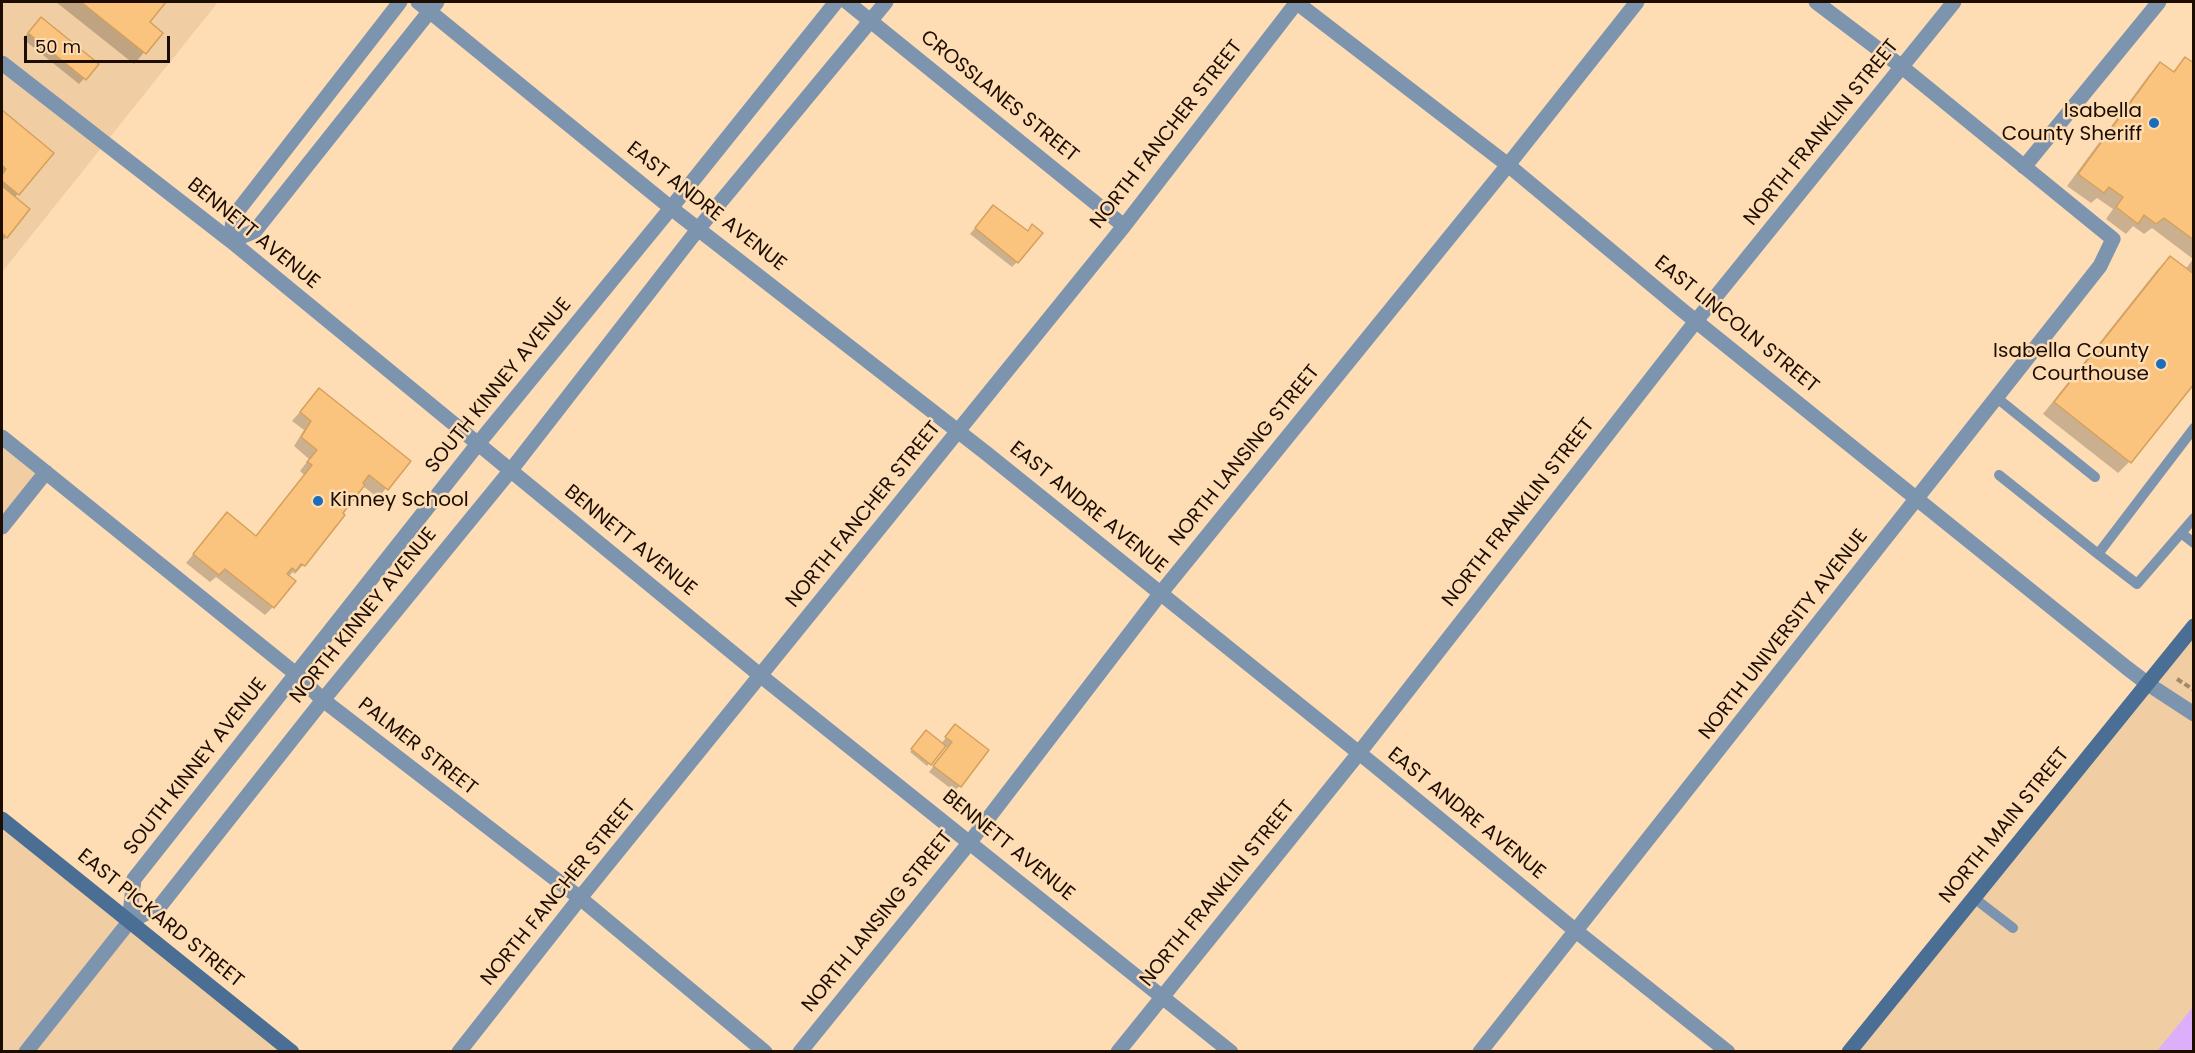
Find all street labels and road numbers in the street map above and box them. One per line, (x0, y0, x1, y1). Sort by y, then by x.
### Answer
street label: CROSSLANES STREET (915, 26, 1083, 168)
street label: NORTH FRANKLIN STREET (1739, 35, 1905, 231)
street label: NORTH FANCHER STREET (1086, 36, 1248, 234)
street label: EAST ANDRE AVENUE (621, 137, 791, 277)
street label: BENNETT AVENUE (182, 173, 324, 295)
street label: EAST LINCOLN STREET (1649, 251, 1823, 399)
street label: SOUTH KINNEY AVENUE (421, 294, 577, 478)
street label: NORTH LANSING STREET (1165, 361, 1325, 551)
street label: NORTH FRANKLIN STREET (1438, 414, 1600, 612)
street label: NORTH FANCHER STREET (781, 417, 947, 613)
street label: EAST ANDRE AVENUE (1004, 437, 1172, 579)
street label: BENNETT AVENUE (559, 480, 701, 602)
street label: NORTH KINNEY AVENUE (286, 523, 442, 709)
street label: NORTH UNIVERSITY AVENUE (1695, 525, 1873, 745)
street label: SOUTH KINNEY AVENUE (119, 674, 273, 860)
street label: PALMER STREET (353, 693, 481, 801)
street label: EAST ANDRE AVENUE (1382, 743, 1550, 885)
street label: NORTH MAIN STREET (1935, 743, 2075, 909)
street label: BENNETT AVENUE (937, 785, 1079, 907)
street label: NORTH FANCHER STREET (476, 795, 642, 991)
street label: NORTH FRANKLIN STREET (1135, 796, 1301, 992)
street label: NORTH LANSING STREET (798, 827, 958, 1017)
street label: EAST PICKARD STREET (72, 845, 248, 993)

